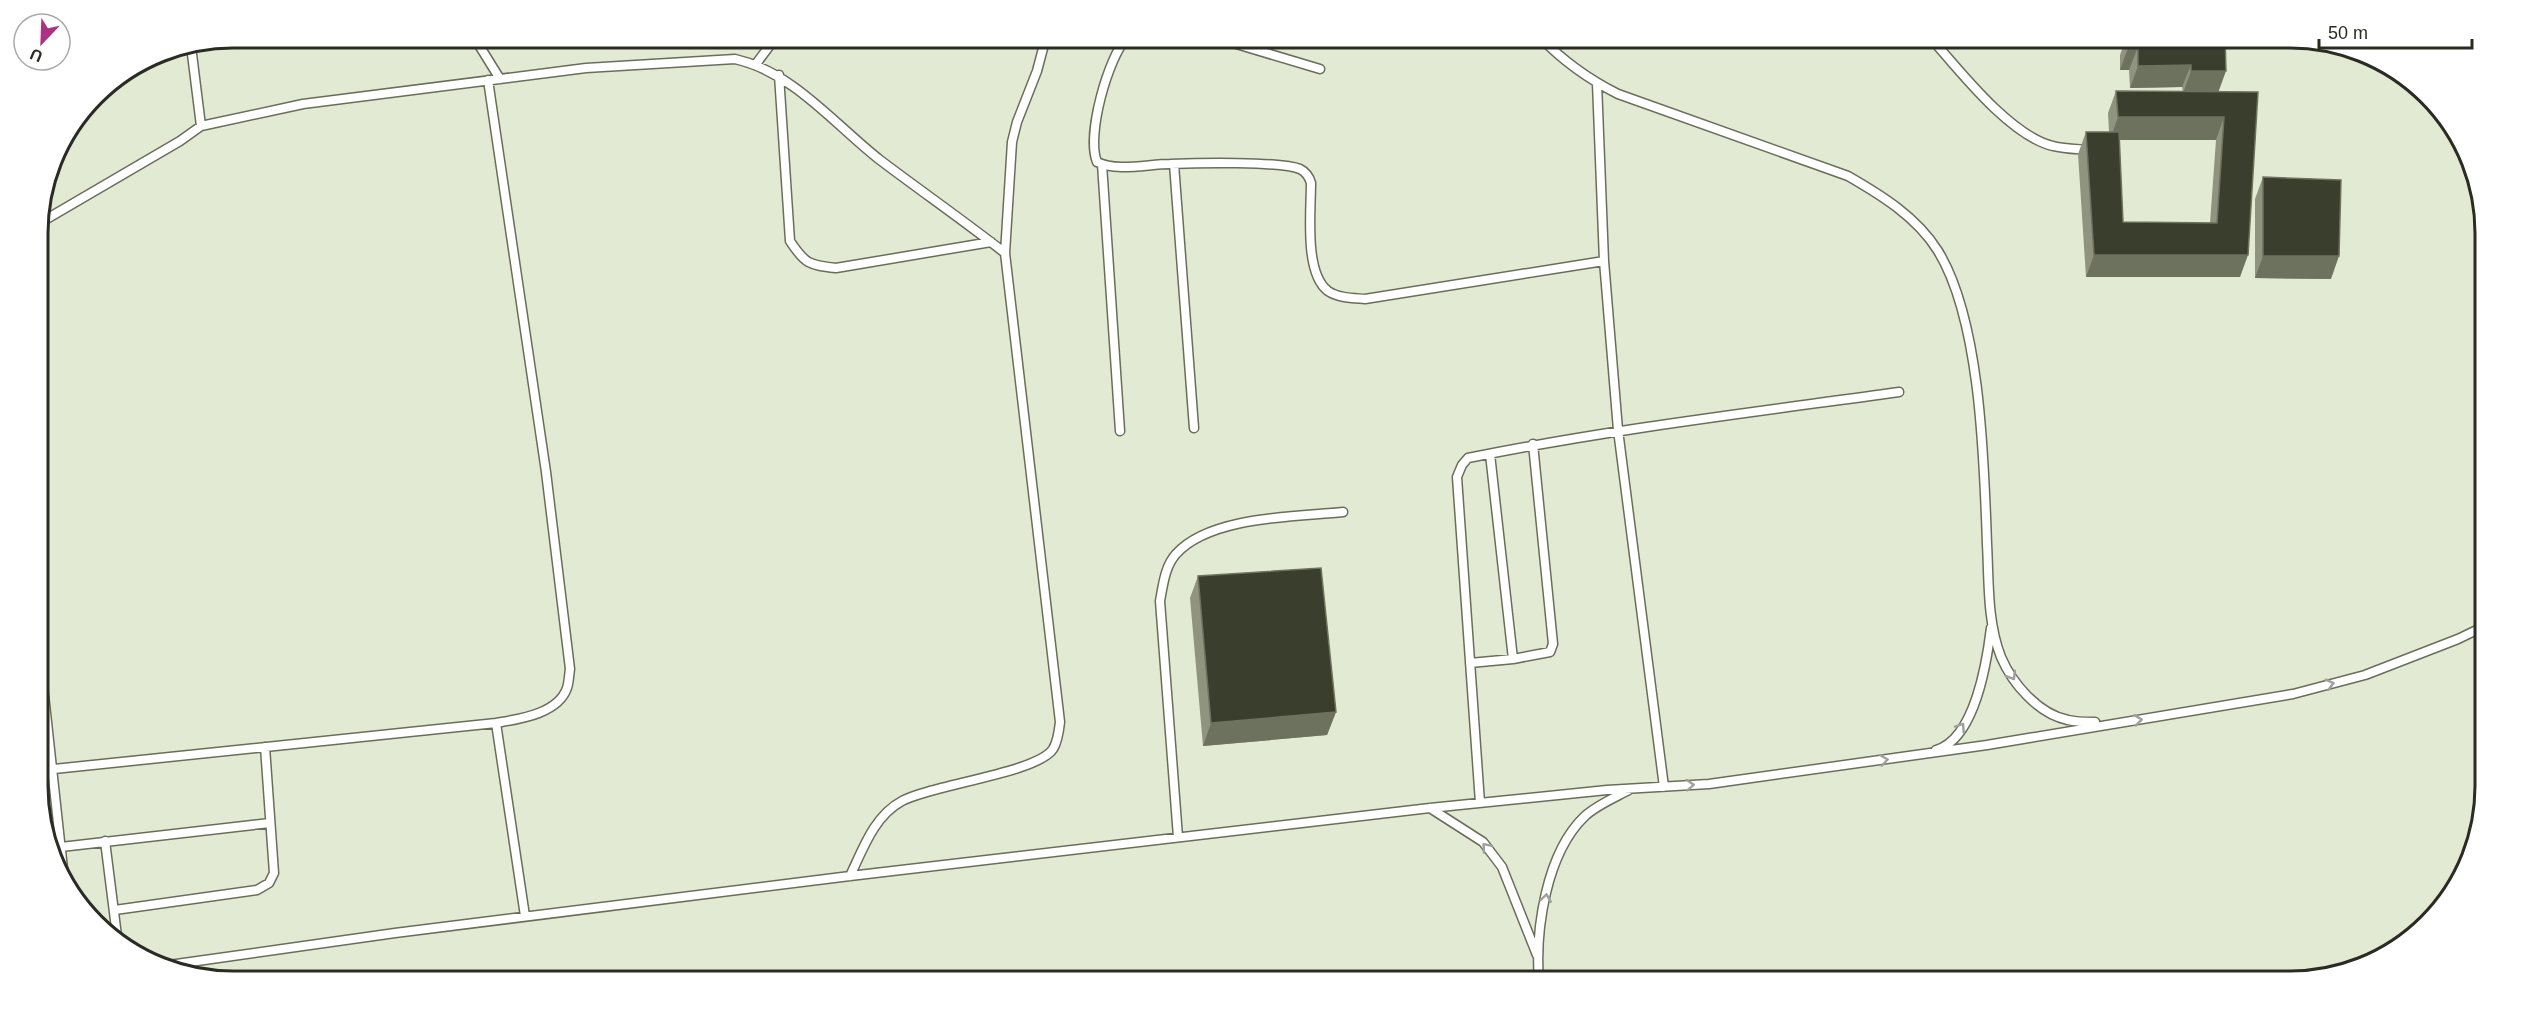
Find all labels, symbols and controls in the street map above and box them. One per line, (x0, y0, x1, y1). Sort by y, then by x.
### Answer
north arrow (12, 12, 72, 72)
scale bar (2319, 12, 2472, 50)
text: 50 m (2328, 23, 2368, 43)
text: U (28, 45, 45, 65)
one-way arrow (2005, 670, 2016, 680)
one-way arrow (2324, 679, 2335, 691)
one-way arrow (2134, 714, 2143, 727)
one-way arrow (1954, 722, 1965, 733)
one-way arrow (1879, 754, 1888, 766)
one-way arrow (1686, 779, 1695, 792)
one-way arrow (1482, 843, 1493, 854)
one-way arrow (1540, 893, 1552, 903)

